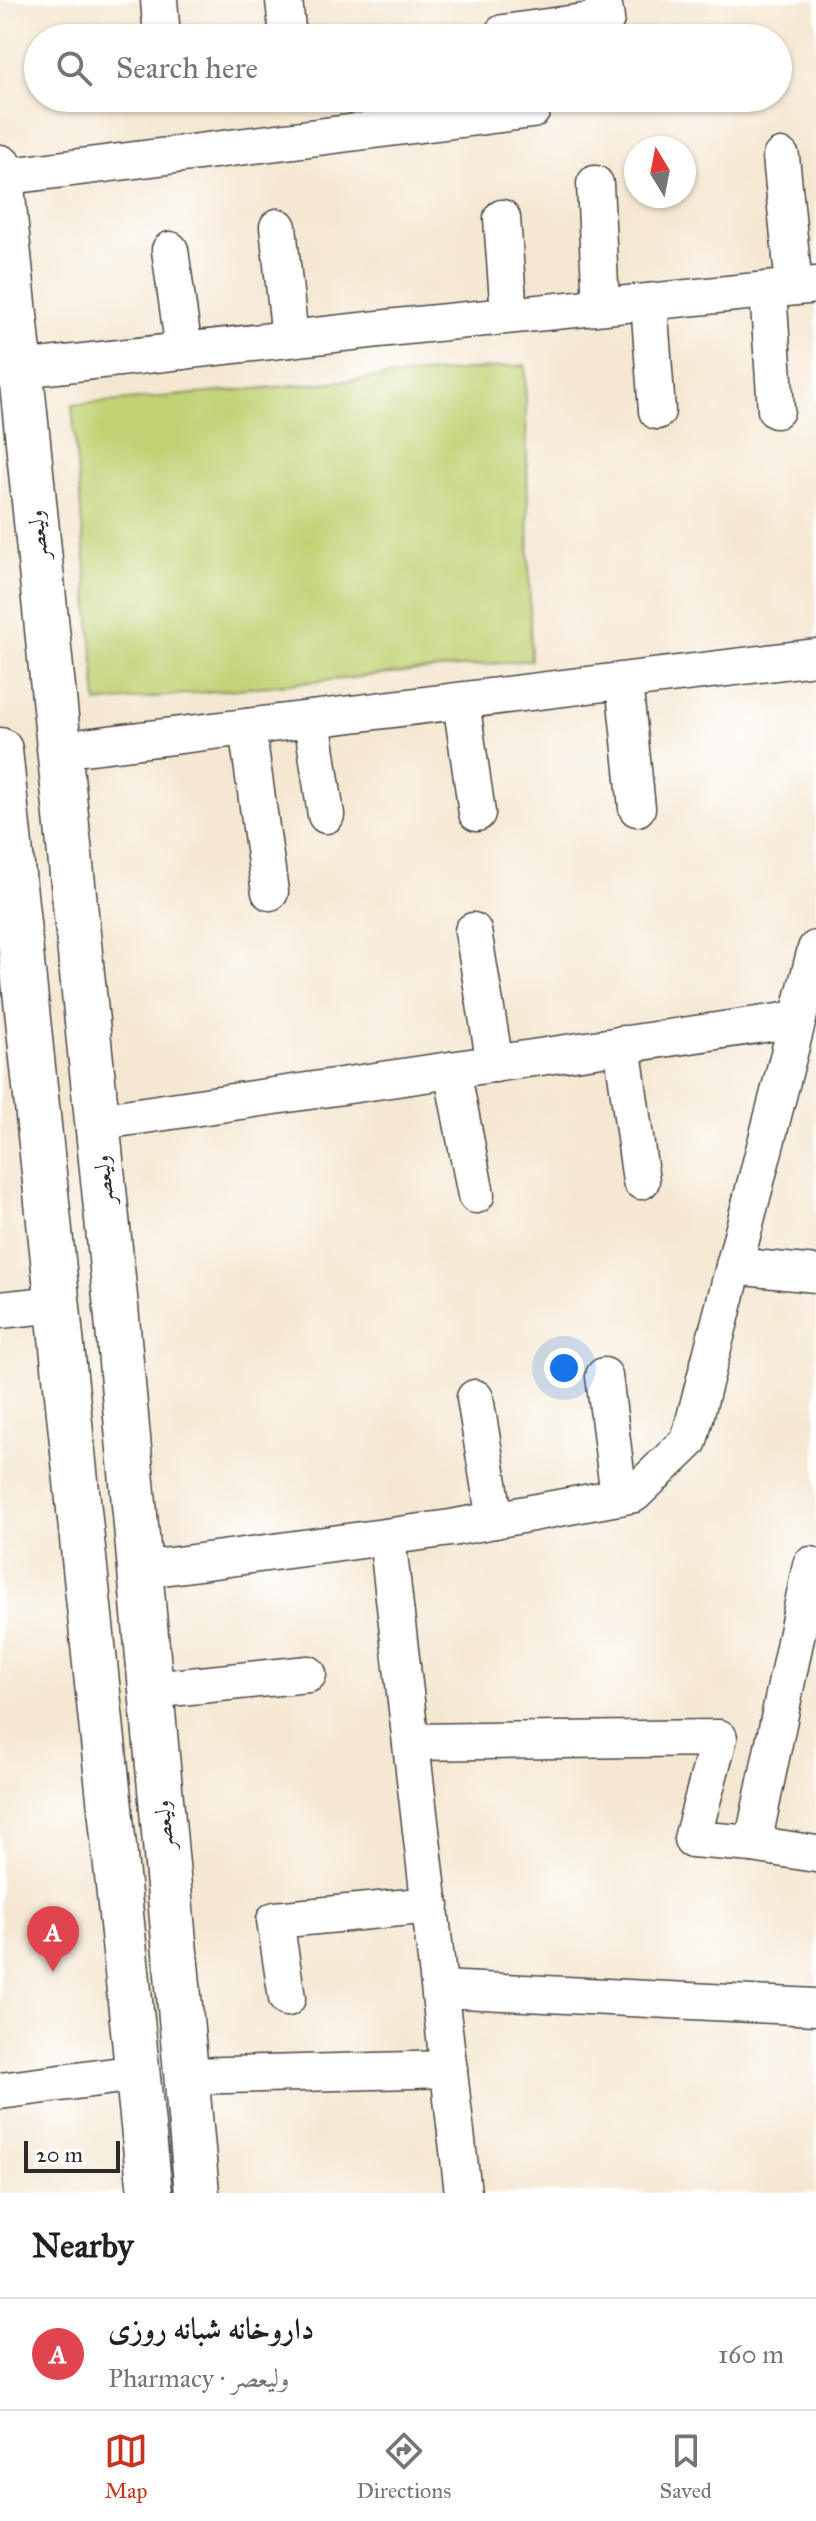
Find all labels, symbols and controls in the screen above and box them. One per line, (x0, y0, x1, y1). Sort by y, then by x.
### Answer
search box (24, 24, 792, 112)
icon: search (52, 46, 96, 90)
text: Search here (116, 50, 258, 86)
north arrow (624, 136, 696, 208)
street label: ولیعصر (21, 509, 55, 563)
street label: ولیعصر (87, 1154, 121, 1208)
your location (544, 1348, 584, 1388)
street label: ولیعصر (148, 1799, 180, 1853)
pin: A (27, 1906, 79, 1972)
scale bar (24, 2137, 120, 2173)
text: 20 m (36, 2141, 83, 2168)
text: Nearby (32, 2225, 134, 2266)
text: داروخانه شبانه روزی (108, 2311, 314, 2347)
text: A (49, 2338, 67, 2370)
text: 160 m (718, 2338, 784, 2370)
text: Pharmacy · ولیعصر (108, 2362, 289, 2394)
tab: Map (104, 2429, 148, 2504)
tab: Directions (356, 2429, 451, 2504)
tab: Saved (660, 2429, 712, 2504)

